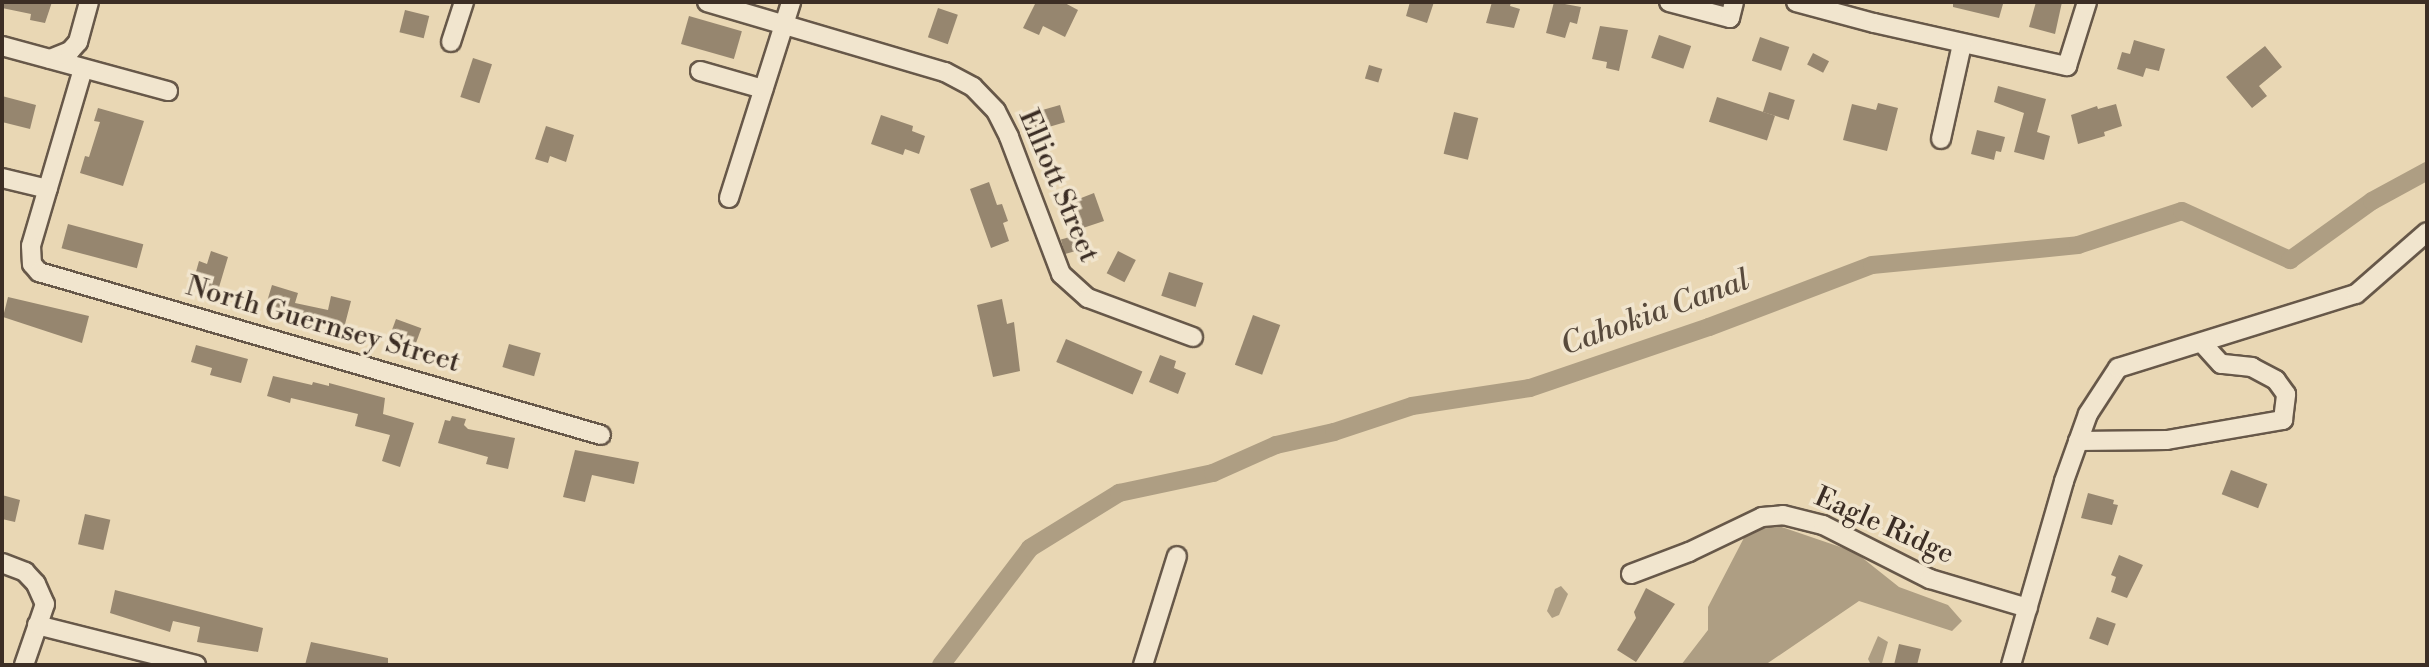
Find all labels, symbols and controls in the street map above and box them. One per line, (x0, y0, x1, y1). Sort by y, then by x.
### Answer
street label: Elliott Street (1011, 105, 1105, 267)
water label: Cahokia Canal (1556, 262, 1754, 364)
street label: North Guernsey Street (182, 270, 464, 380)
street label: Eagle Ridge (1809, 480, 1959, 572)

